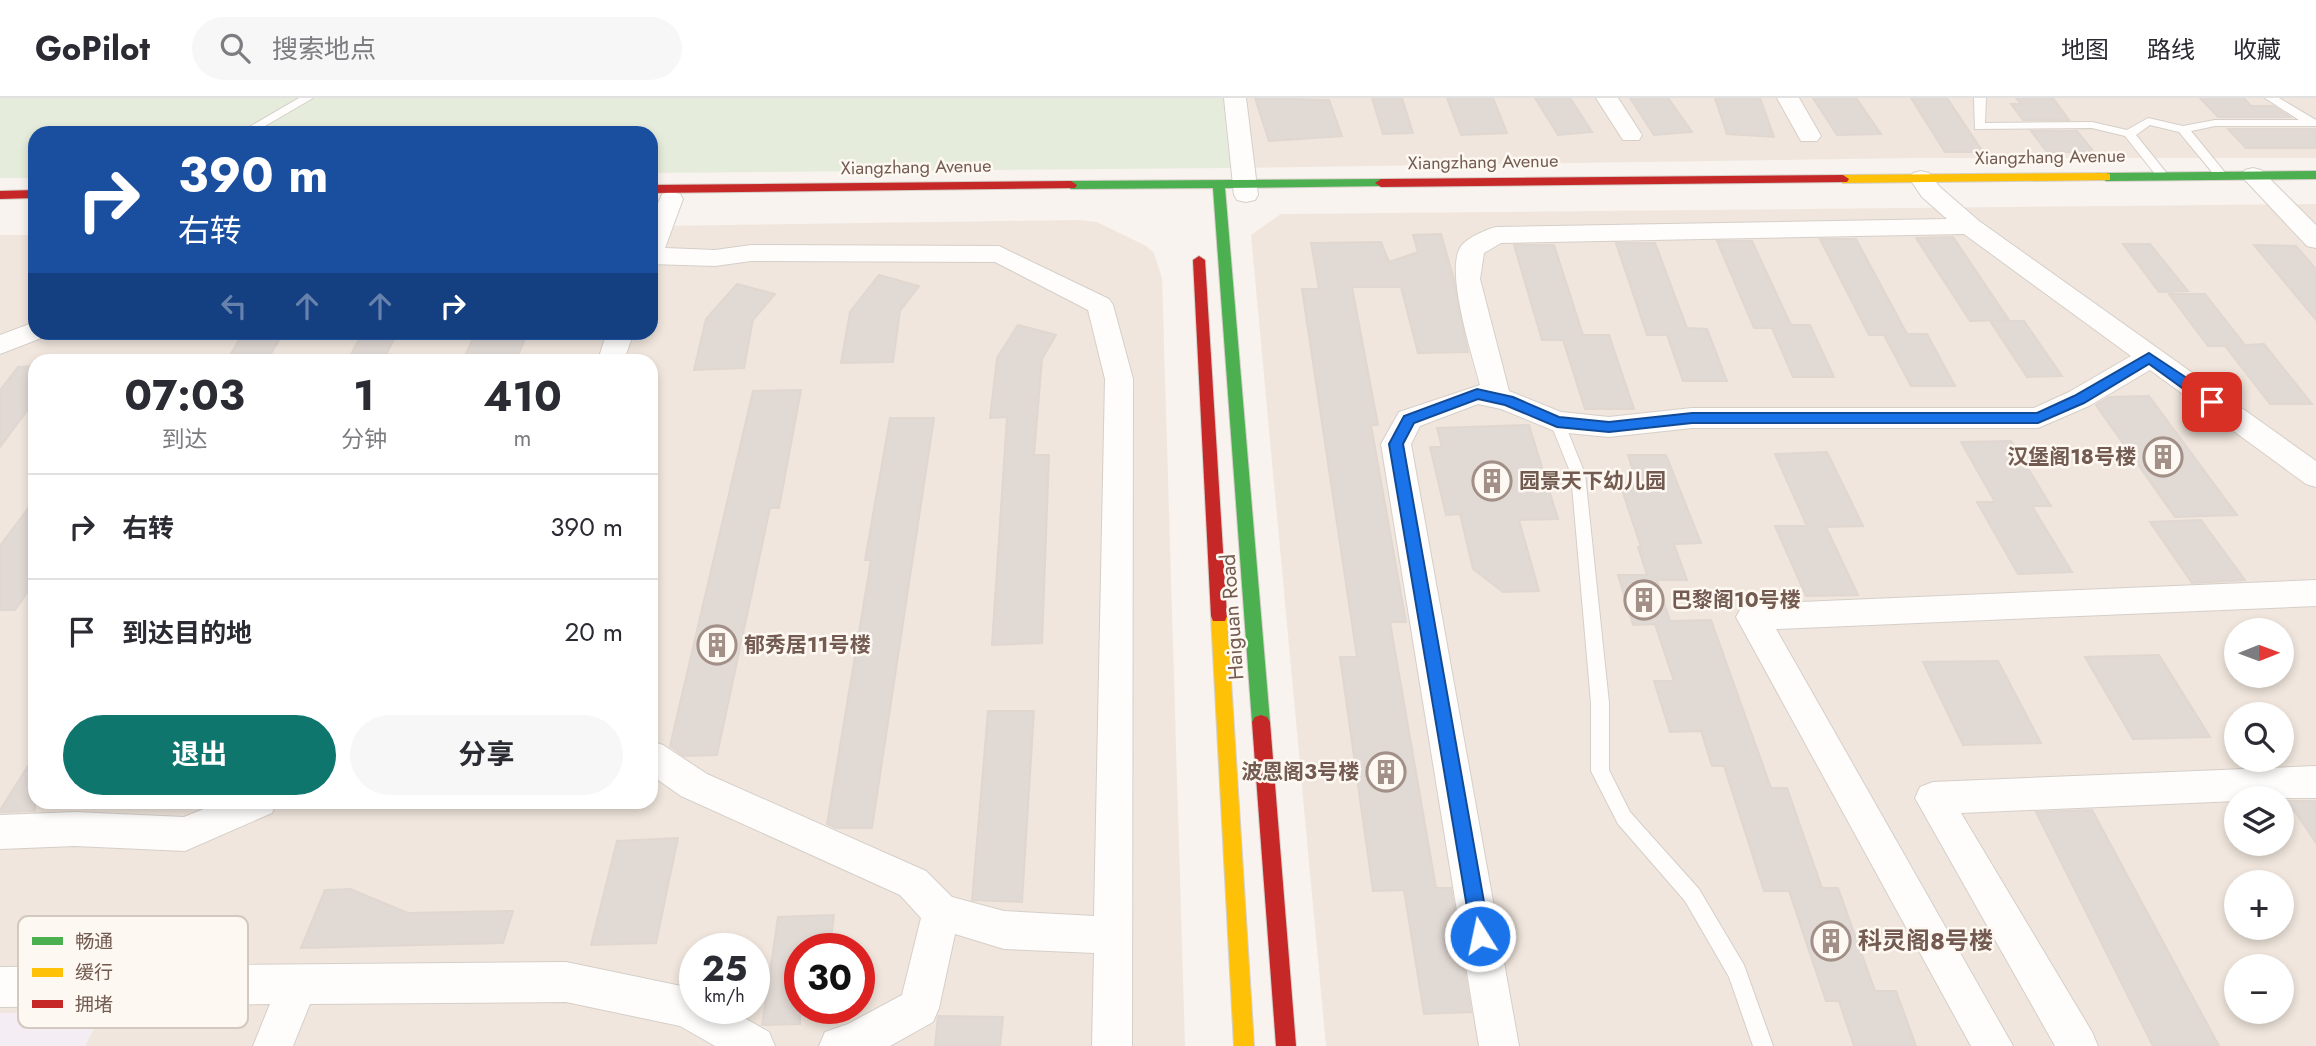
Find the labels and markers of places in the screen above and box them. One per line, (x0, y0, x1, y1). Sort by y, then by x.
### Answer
pin (2182, 372, 2242, 432)
building icon: 汉堡阁18号楼 (2142, 436, 2184, 478)
place label: 汉堡阁18号楼 (2007, 442, 2136, 472)
building icon: 园景天下幼儿园 (1471, 460, 1513, 502)
place label: 园景天下幼儿园 (1519, 466, 1666, 496)
building icon: 巴黎阁10号楼 (1623, 579, 1665, 621)
place label: 巴黎阁10号楼 (1671, 585, 1801, 615)
building icon: 郁秀居11号楼 (696, 624, 738, 666)
place label: 郁秀居11号楼 (744, 630, 870, 660)
building icon: 波恩阁3号楼 (1365, 751, 1407, 793)
place label: 波恩阁3号楼 (1241, 757, 1359, 787)
building icon: 科灵阁8号楼 (1810, 920, 1852, 962)
place label: 科灵阁8号楼 (1858, 923, 1993, 958)

